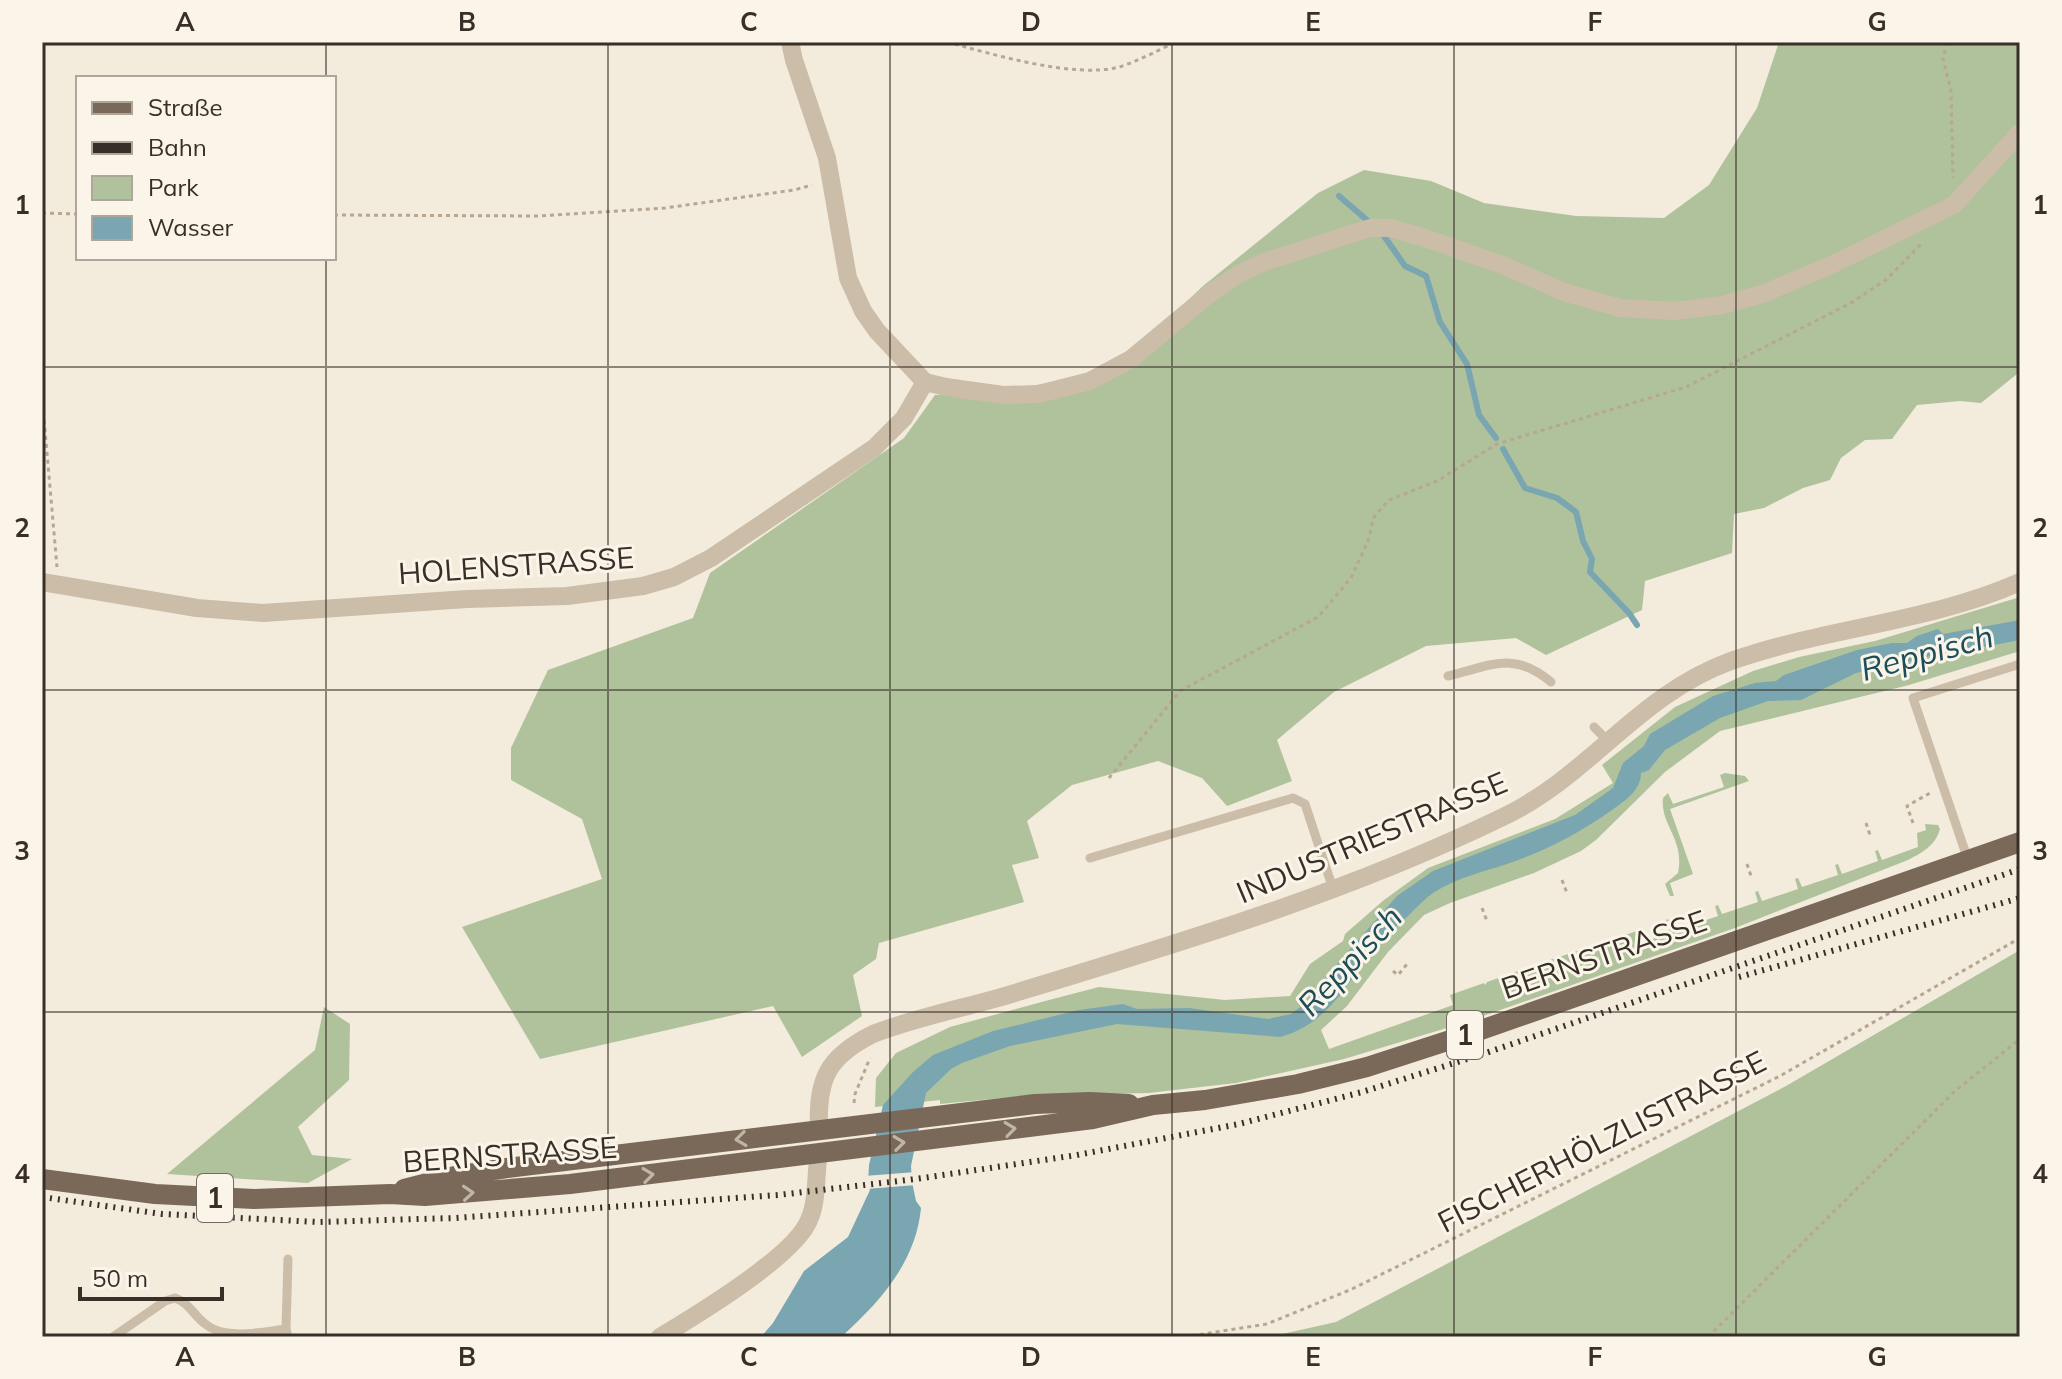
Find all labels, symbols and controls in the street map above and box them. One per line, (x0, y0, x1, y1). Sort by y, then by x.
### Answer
text: A (175, 5, 195, 38)
text: B (458, 5, 476, 38)
text: C (740, 5, 758, 38)
text: D (1021, 5, 1041, 38)
text: E (1305, 5, 1321, 38)
text: F (1588, 5, 1603, 38)
text: G (1867, 5, 1887, 38)
legend (76, 76, 336, 260)
text: Straße (148, 92, 223, 122)
text: Bahn (148, 132, 207, 162)
text: Park (148, 172, 199, 202)
text: 1 (14, 188, 30, 221)
text: 1 (2032, 188, 2048, 221)
text: Wasser (148, 212, 234, 242)
text: 2 (14, 511, 30, 544)
text: 2 (2032, 511, 2048, 544)
street label: HOLENSTRASSE (397, 538, 635, 592)
water label: Reppisch (1856, 615, 1997, 689)
street label: INDUSTRIESTRASSE (1231, 763, 1513, 911)
text: 3 (14, 834, 30, 867)
text: 3 (2032, 834, 2048, 867)
water label: Reppisch (1288, 897, 1410, 1024)
street label: BERNSTRASSE (1496, 901, 1711, 1007)
road number: 1 (1447, 1011, 1483, 1059)
street label: FISCHERHÖLZLISTRASSE (1431, 1042, 1772, 1241)
one-way arrow (1003, 1121, 1017, 1138)
street label: BERNSTRASSE (401, 1128, 618, 1180)
one-way arrow (734, 1130, 748, 1147)
one-way arrow (892, 1135, 906, 1152)
text: 4 (14, 1157, 30, 1190)
text: 4 (2032, 1157, 2048, 1190)
one-way arrow (642, 1166, 655, 1183)
road number: 1 (197, 1174, 233, 1222)
one-way arrow (462, 1185, 475, 1202)
scale bar (80, 1251, 222, 1301)
text: 50 m (92, 1263, 148, 1293)
text: A (175, 1340, 195, 1373)
text: B (458, 1340, 476, 1373)
text: C (740, 1340, 758, 1373)
text: D (1021, 1340, 1041, 1373)
text: E (1305, 1340, 1321, 1373)
text: F (1588, 1340, 1603, 1373)
text: G (1867, 1340, 1887, 1373)

